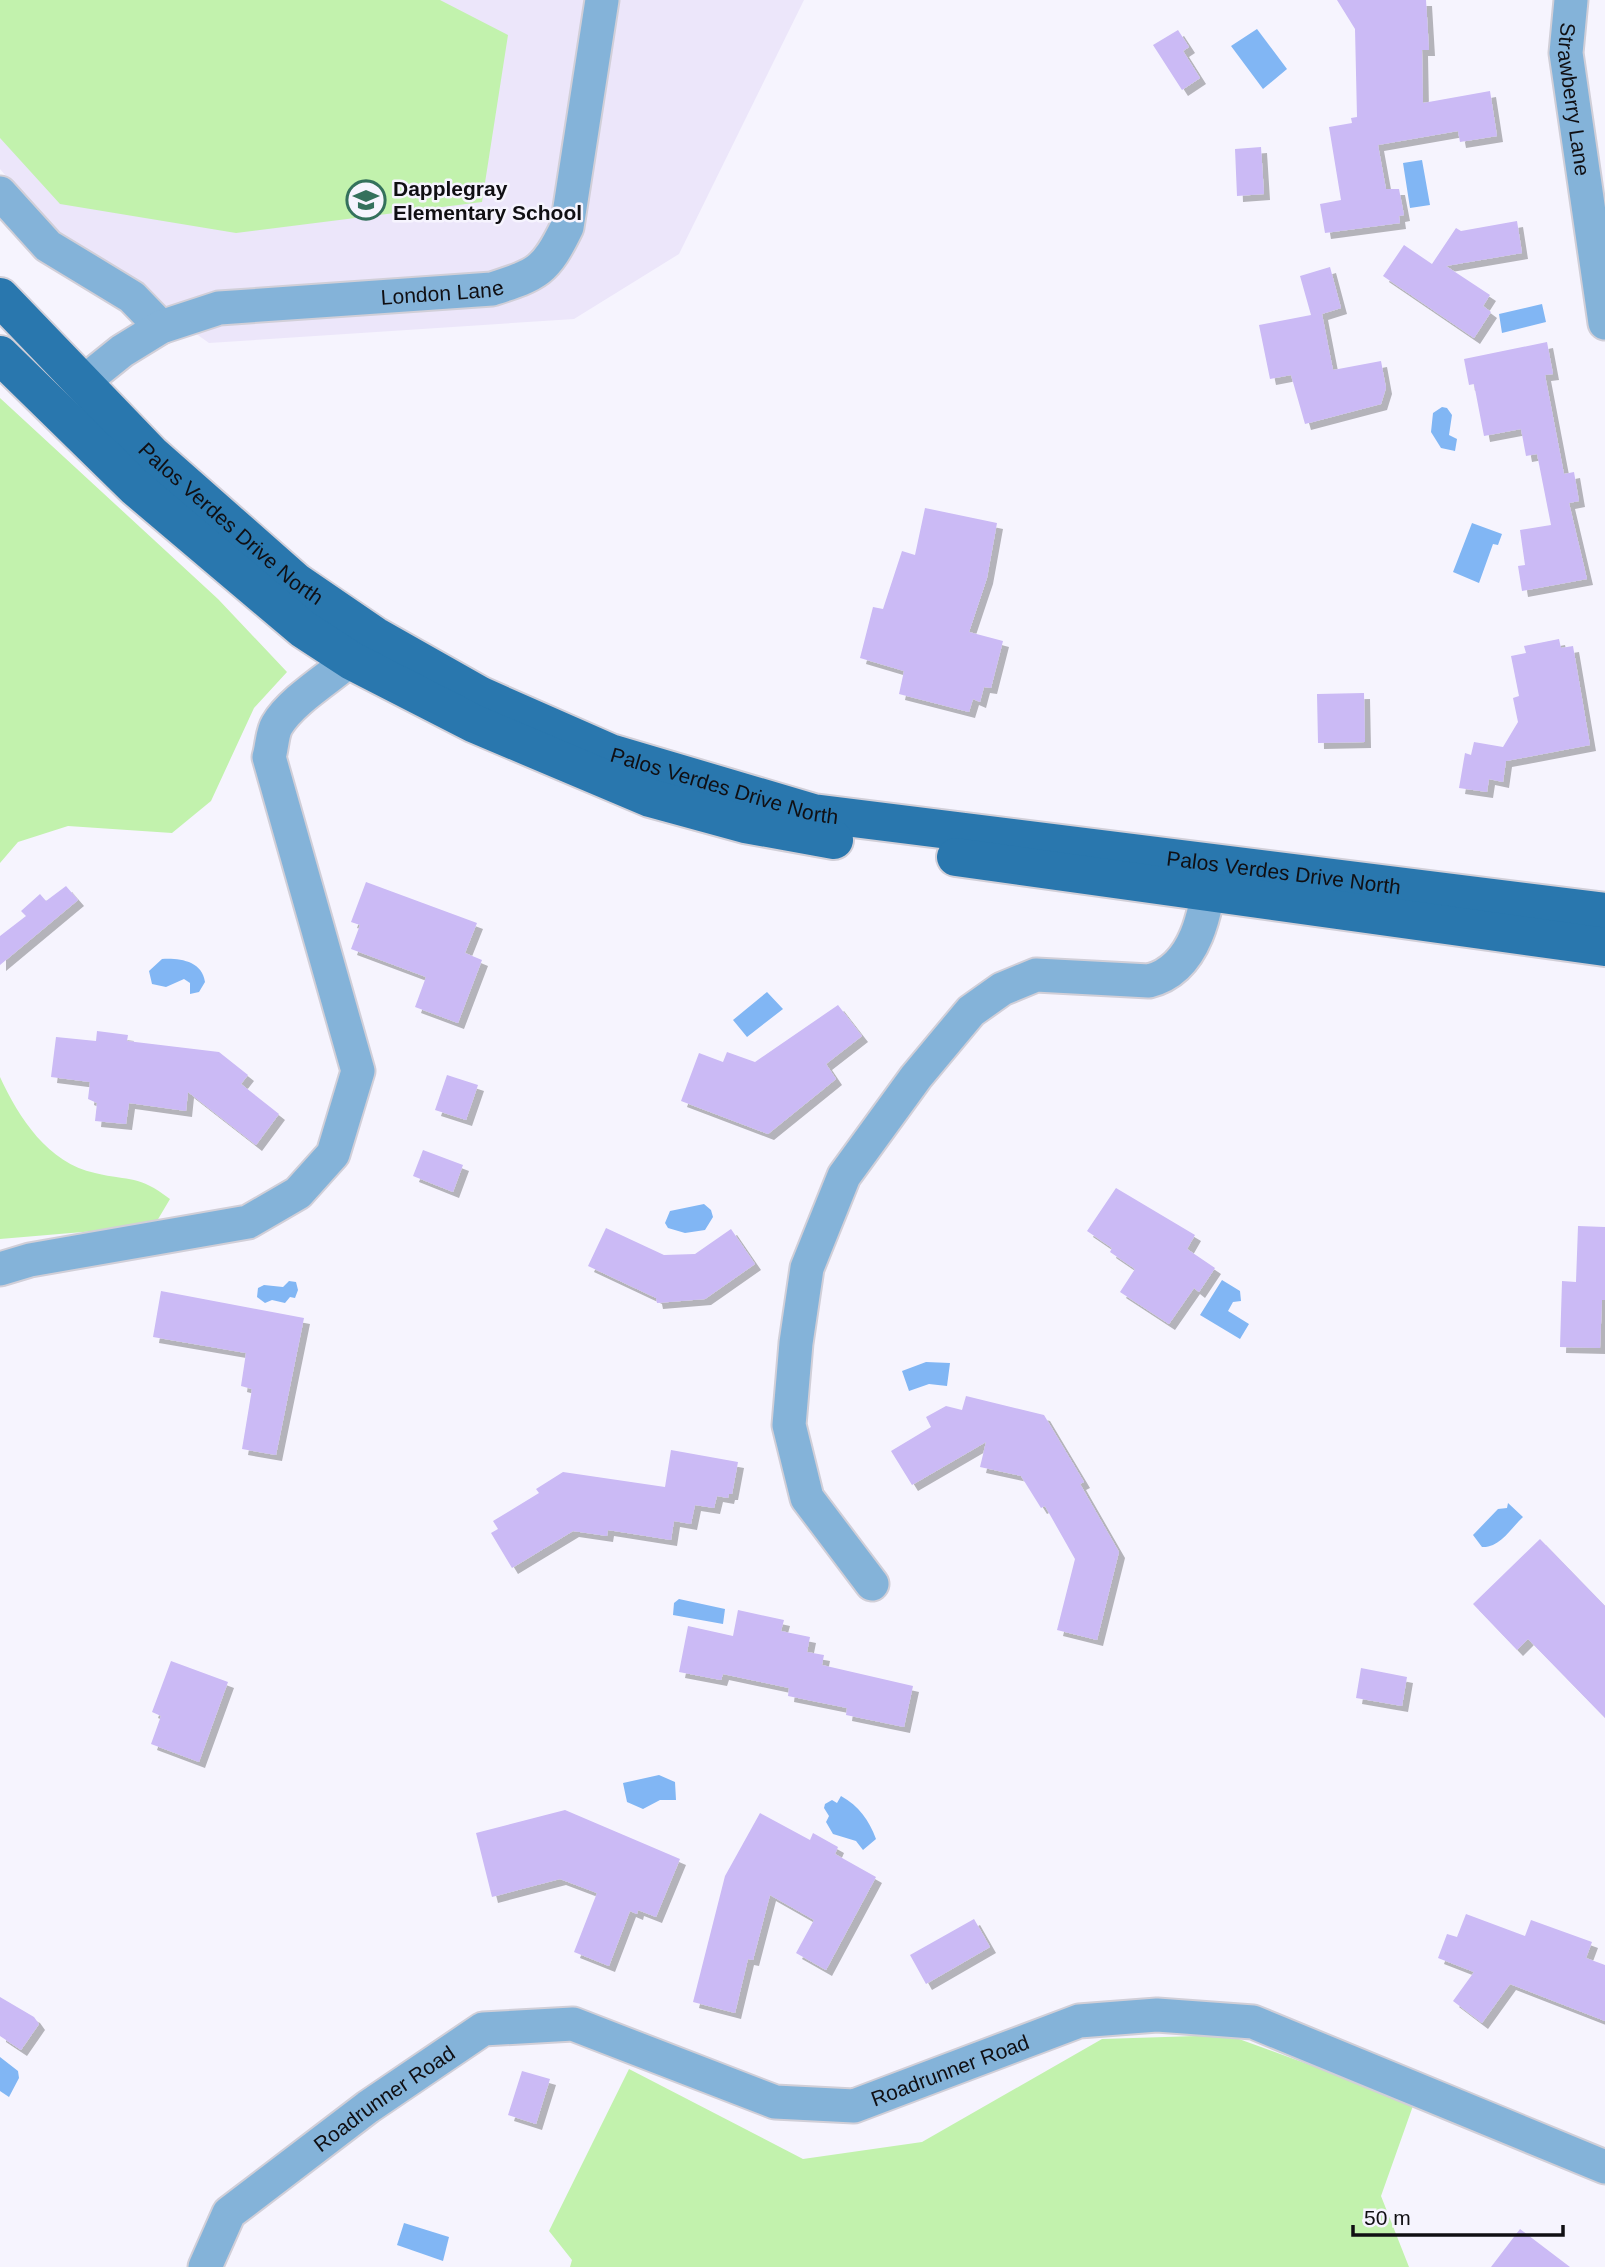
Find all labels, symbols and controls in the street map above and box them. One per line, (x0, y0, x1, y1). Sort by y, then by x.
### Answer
street label: Strawberry Lane (1554, 22, 1595, 177)
place label: Dapplegray Elementary School (393, 177, 582, 224)
school or university icon: Dapplegray Elementary School (345, 179, 387, 221)
street label: London Lane (380, 275, 506, 308)
street label: Palos Verdes Drive North (135, 438, 328, 609)
street label: Palos Verdes Drive North (608, 742, 840, 828)
street label: Palos Verdes Drive North (1165, 846, 1402, 898)
street label: Roadrunner Road (868, 2030, 1032, 2110)
street label: Roadrunner Road (309, 2040, 459, 2156)
scale bar (1353, 2194, 1563, 2238)
text: 50 m (1364, 2206, 1411, 2229)

